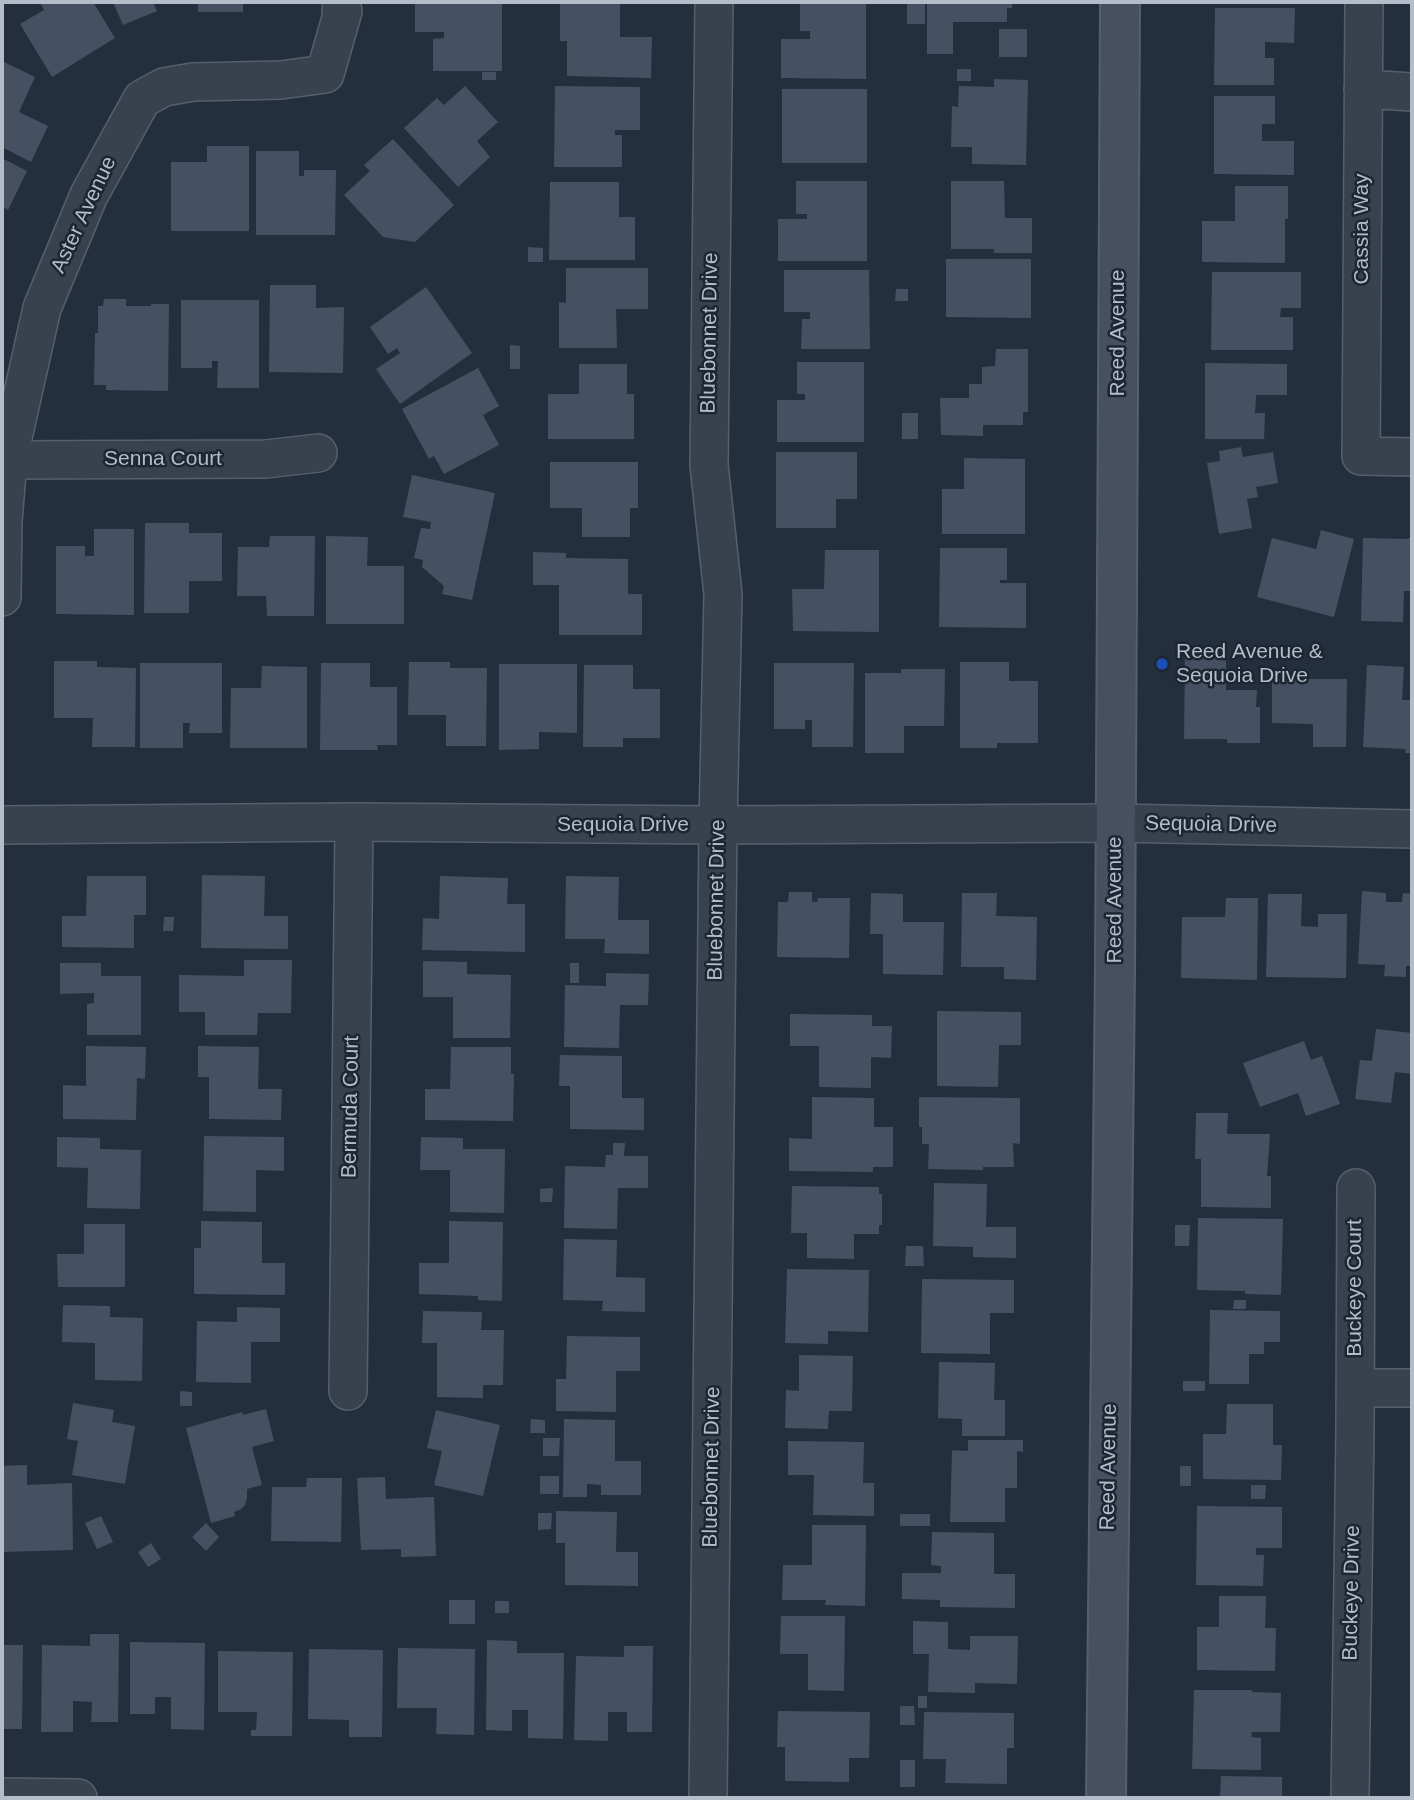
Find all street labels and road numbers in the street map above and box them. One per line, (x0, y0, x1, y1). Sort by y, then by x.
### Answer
street label: Aster Avenue (46, 153, 122, 277)
street label: Cassia Way (1349, 173, 1375, 285)
street label: Bluebonnet Drive (696, 252, 724, 414)
street label: Reed Avenue (1105, 270, 1131, 396)
street label: Senna Court (104, 446, 222, 472)
street label: Sequoia Drive (1145, 811, 1277, 839)
street label: Sequoia Drive (557, 812, 689, 838)
street label: Bluebonnet Drive (703, 819, 731, 981)
street label: Reed Avenue (1102, 837, 1128, 963)
street label: Bermuda Court (337, 1036, 365, 1178)
street label: Buckeye Court (1342, 1219, 1368, 1357)
street label: Bluebonnet Drive (698, 1386, 726, 1548)
street label: Reed Avenue (1095, 1403, 1123, 1531)
street label: Buckeye Drive (1338, 1525, 1366, 1661)

